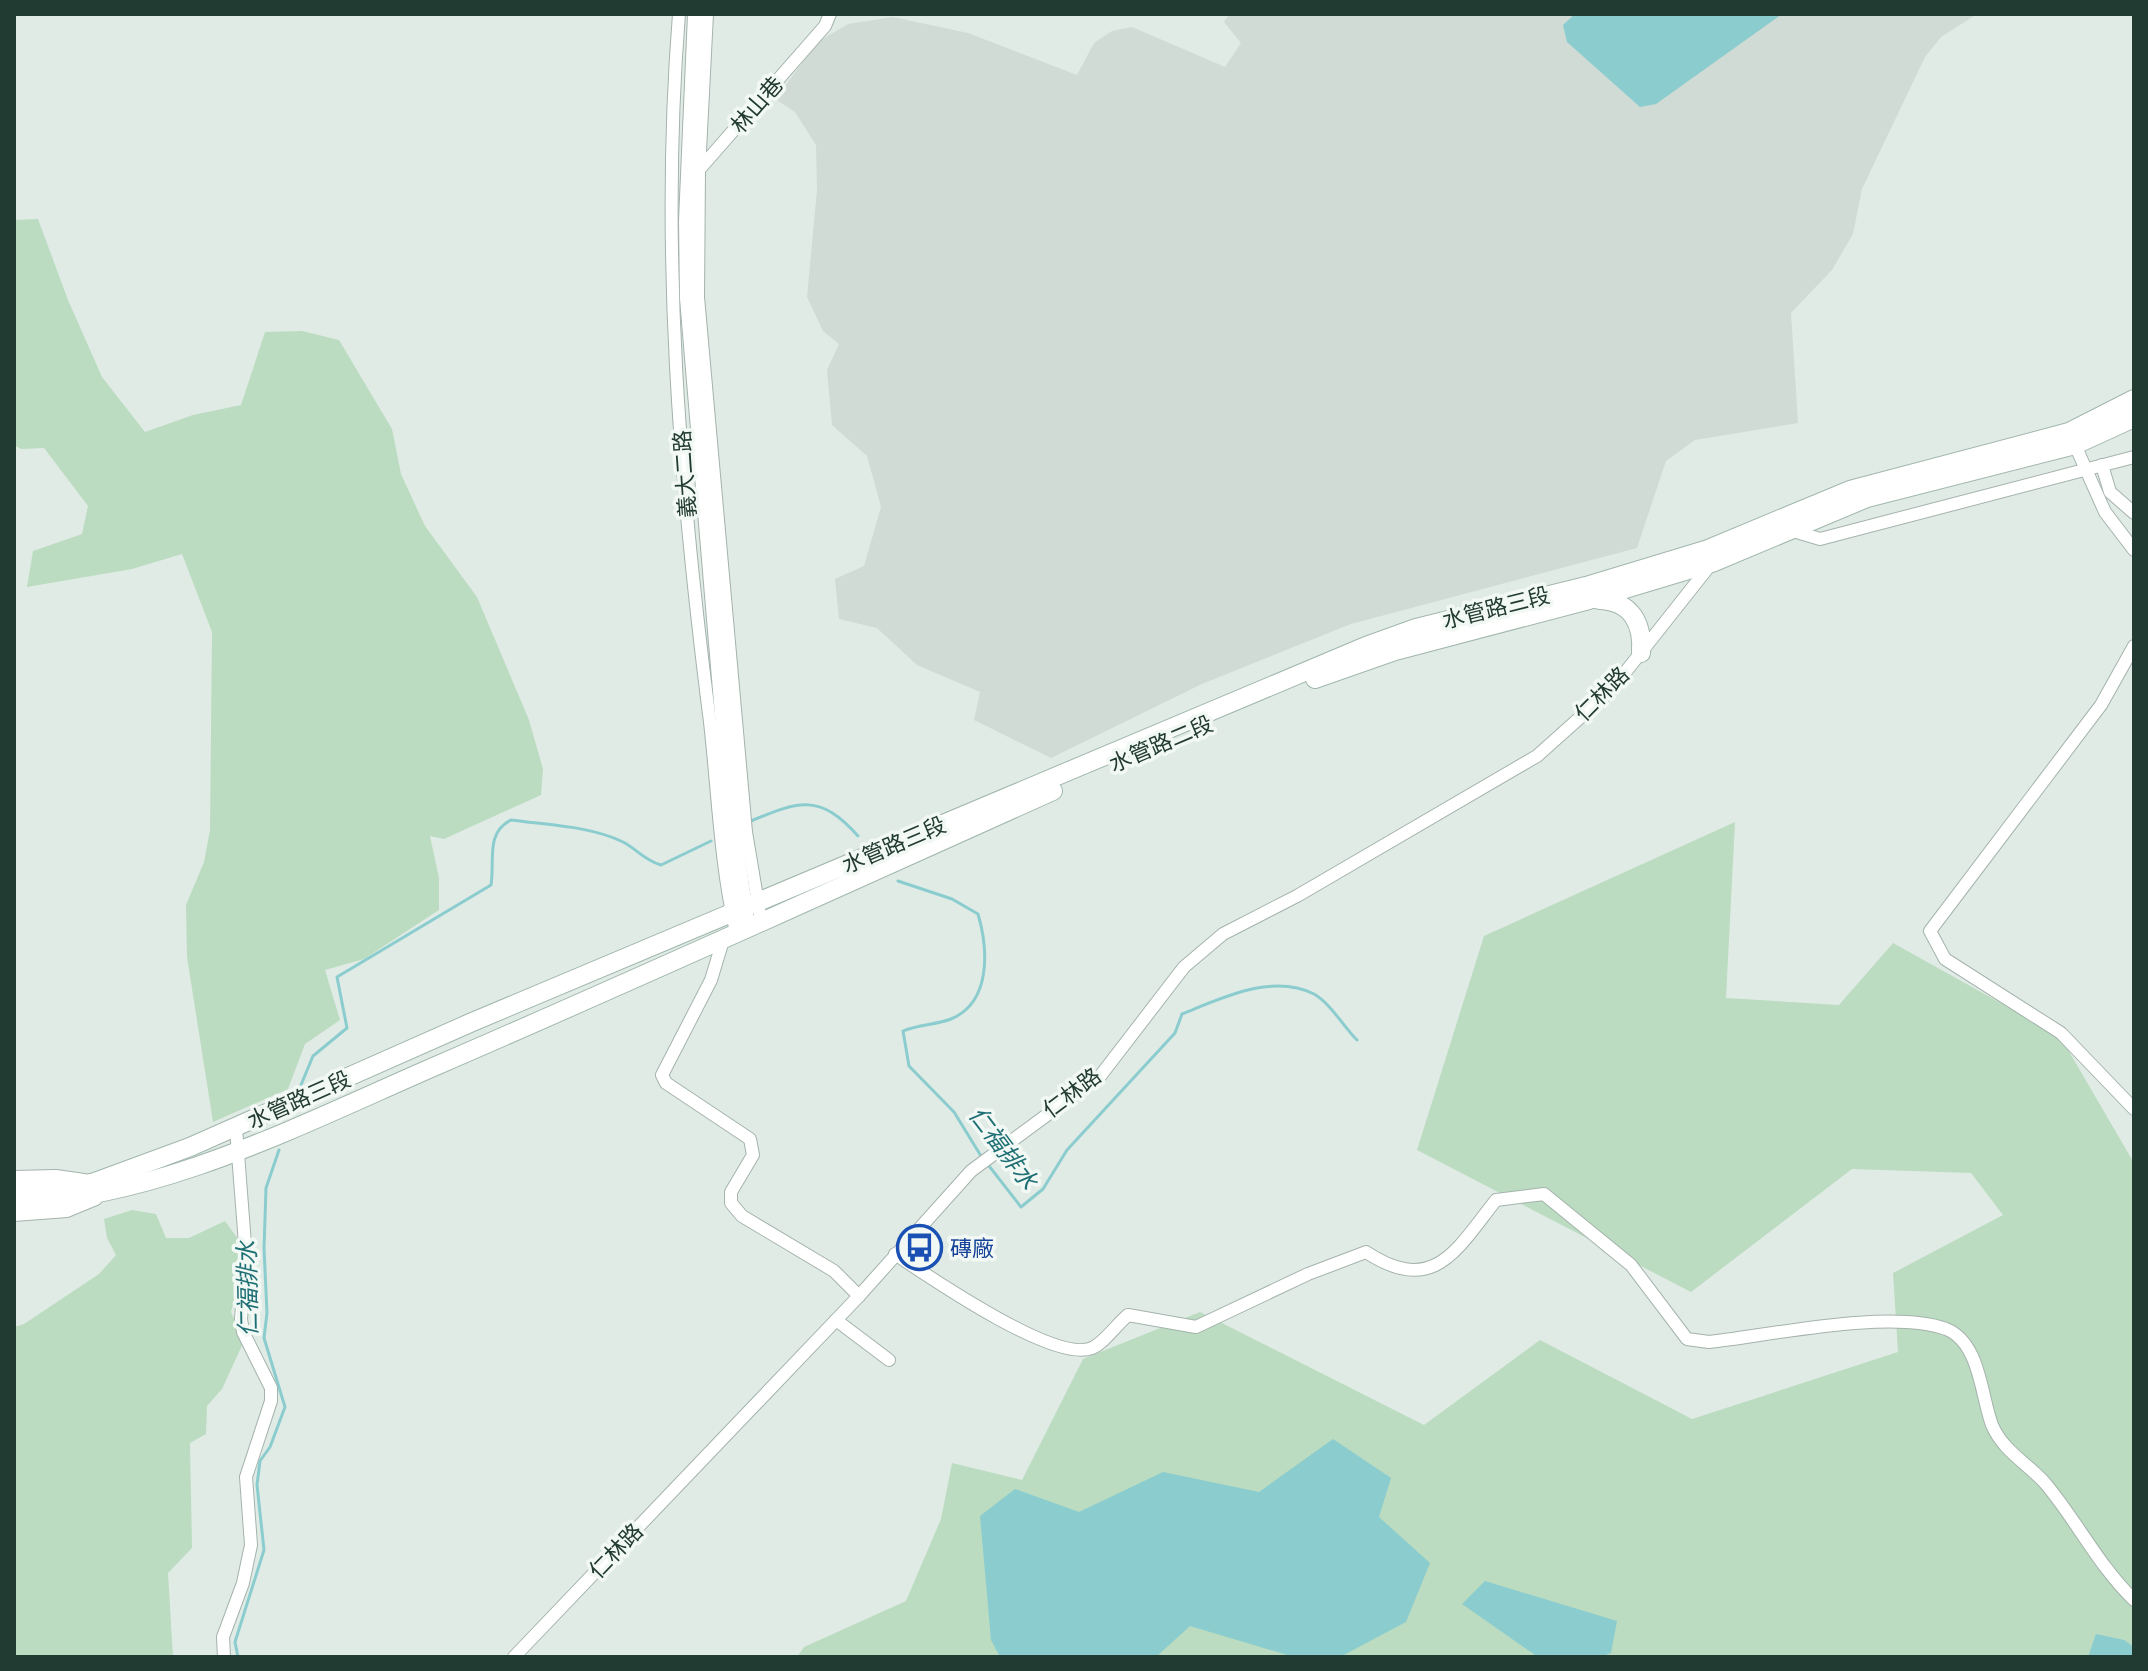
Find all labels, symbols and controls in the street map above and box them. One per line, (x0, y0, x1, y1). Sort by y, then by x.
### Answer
street label: 林山巷 (726, 72, 788, 138)
street label: 義大二路 (669, 429, 701, 519)
street label: 水管路三段 (1440, 583, 1552, 633)
street label: 仁林路 (1570, 662, 1634, 726)
street label: 水管路二段 (1105, 711, 1217, 777)
street label: 水管路三段 (838, 812, 950, 878)
street label: 仁林路 (1038, 1063, 1106, 1123)
street label: 水管路三段 (244, 1066, 354, 1134)
water label: 仁福排水 (963, 1101, 1044, 1196)
bus stop icon: 磚廠 (895, 1224, 943, 1272)
place label: 磚廠 (950, 1236, 994, 1261)
water label: 仁福排水 (233, 1240, 263, 1337)
street label: 仁林路 (584, 1519, 648, 1583)

